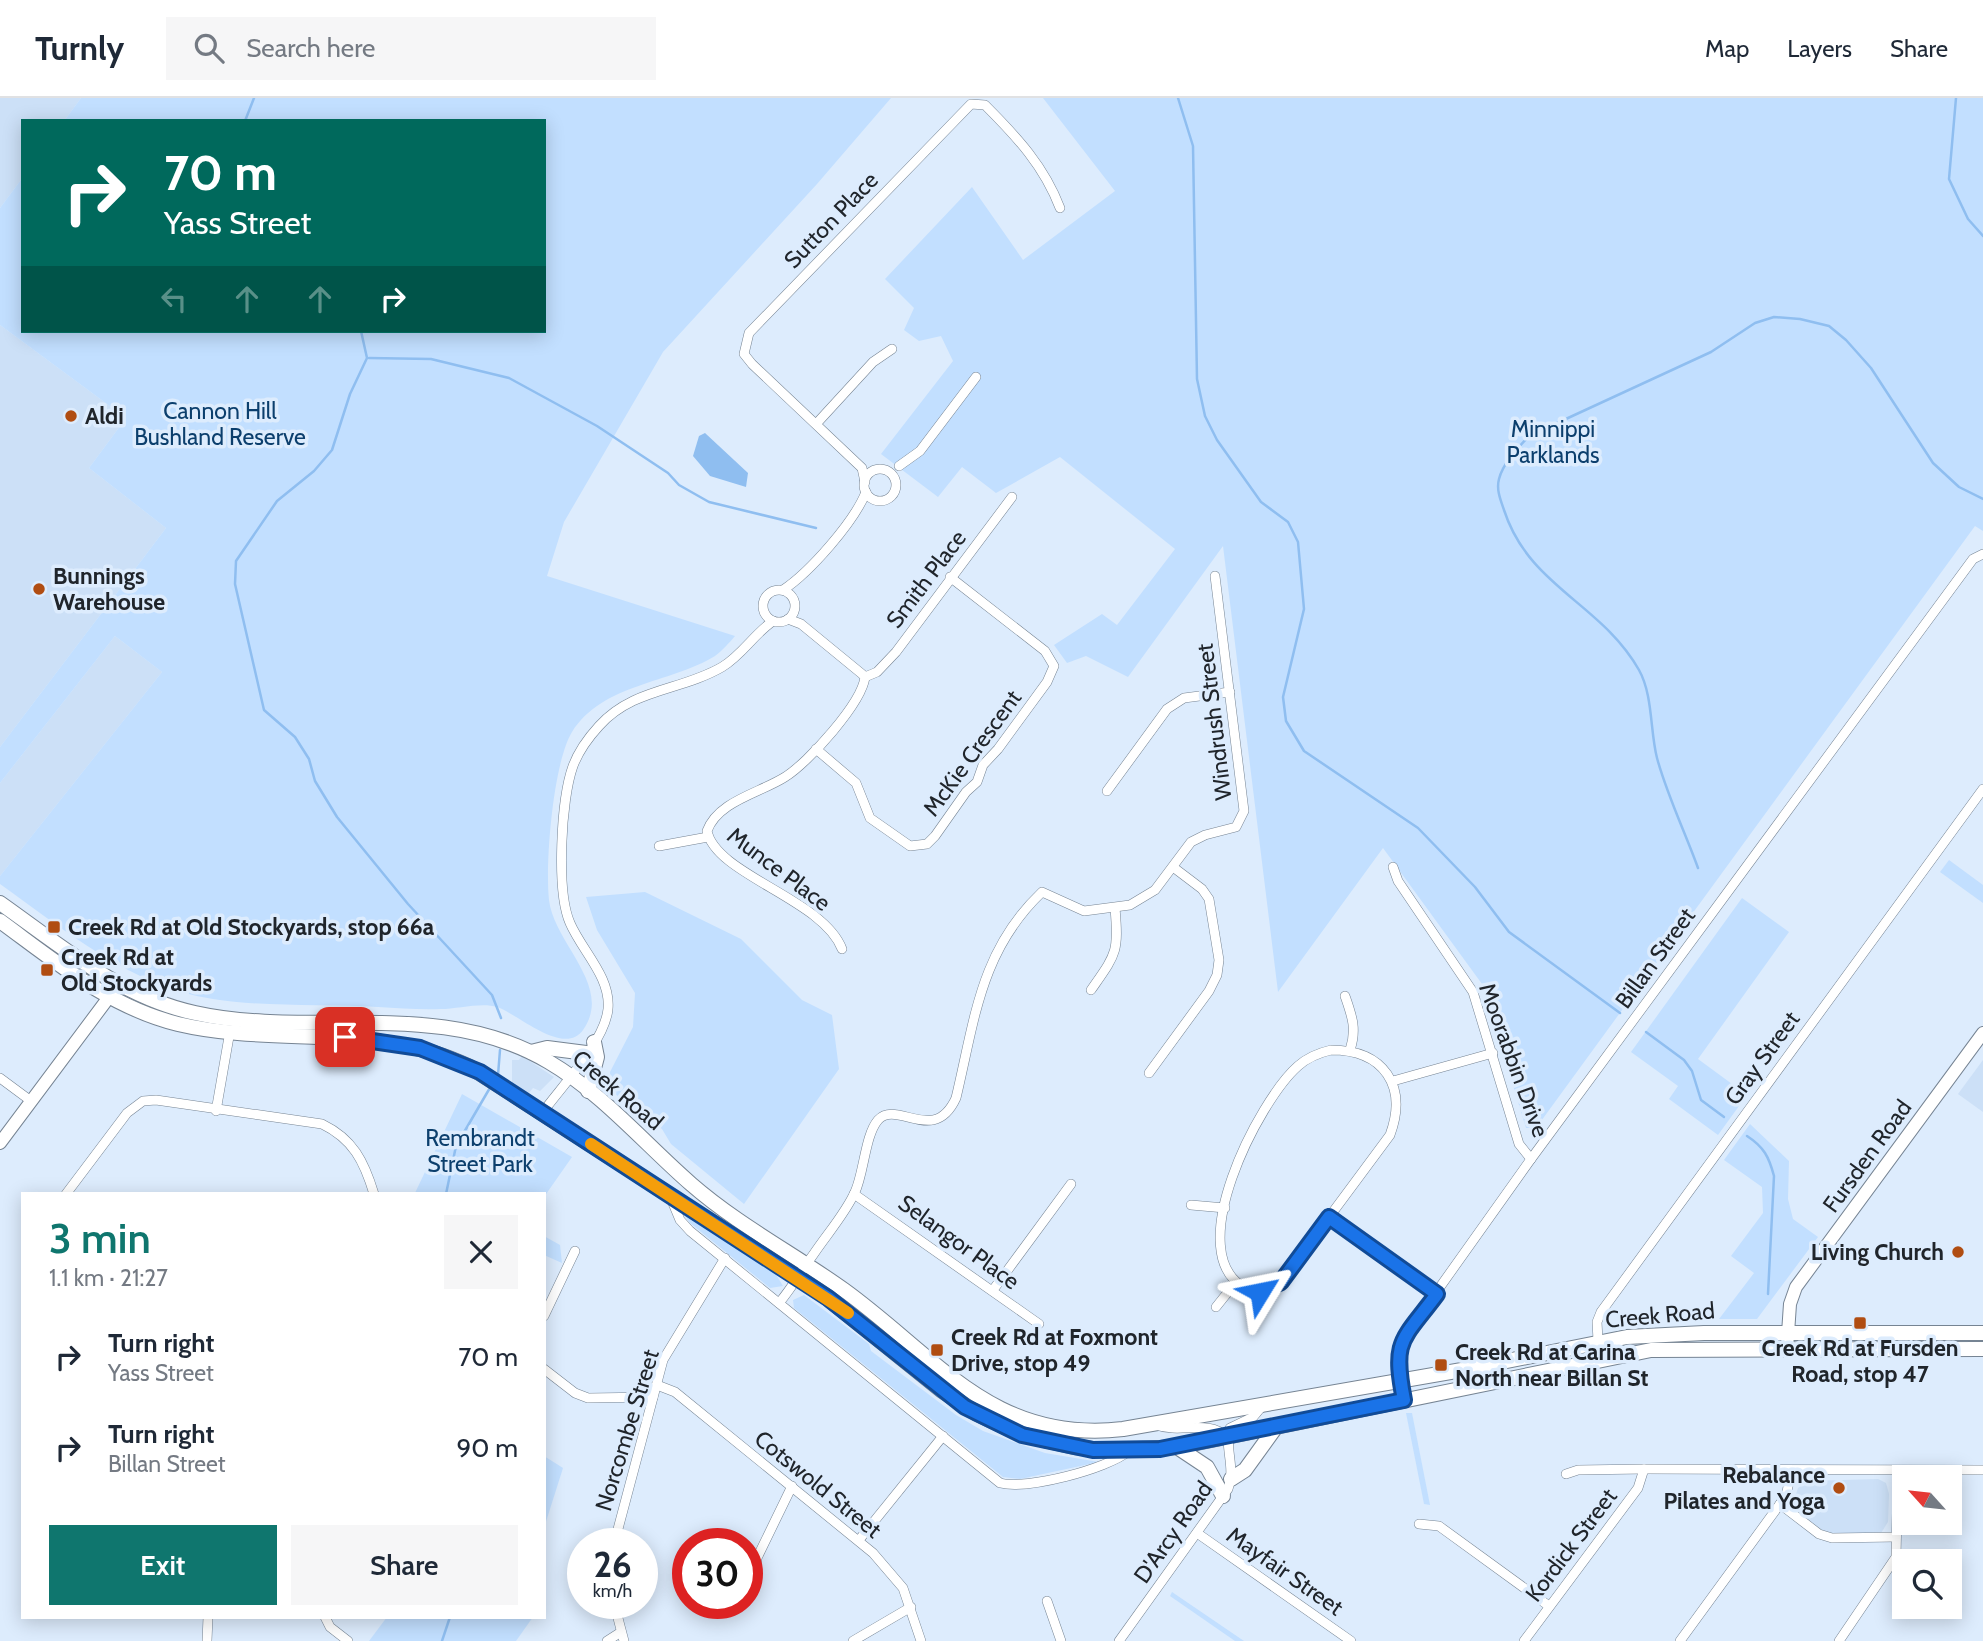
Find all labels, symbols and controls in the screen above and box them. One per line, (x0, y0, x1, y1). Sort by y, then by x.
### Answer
search box (166, 17, 656, 80)
text: Turnly (35, 28, 124, 68)
icon: search (190, 29, 228, 67)
text: Search here (246, 32, 375, 64)
text: Map (1705, 34, 1749, 63)
text: Layers (1787, 34, 1852, 63)
text: Share (1890, 34, 1948, 63)
text: 70 m (164, 143, 277, 202)
icon: right (49, 147, 140, 238)
street label: Sutton Place (778, 166, 884, 274)
text: Yass Street (164, 203, 311, 242)
icon: left (155, 280, 193, 318)
icon: ahead (228, 280, 266, 318)
icon: ahead (301, 280, 339, 318)
icon: right (374, 280, 412, 318)
park label: Cannon Hill Bushland Reserve (134, 397, 306, 451)
place label: Aldi (85, 402, 124, 430)
marker: Aldi (63, 408, 79, 424)
park label: Minnippi Parklands (1506, 415, 1600, 469)
street label: Smith Place (880, 524, 972, 633)
place label: Bunnings Warehouse (53, 562, 165, 616)
marker: Bunnings Warehouse (31, 581, 47, 597)
street label: Windrush Street (1190, 642, 1238, 802)
street label: McKie Crescent (917, 684, 1027, 821)
street label: Munce Place (722, 821, 836, 917)
street label: Billan Street (1609, 902, 1701, 1014)
place label: Creek Rd at Old Stockyards, stop 66a (68, 913, 435, 941)
marker: Creek Rd at Old Stockyards, stop 66a (46, 919, 62, 935)
place label: Creek Rd at Old Stockyards (61, 943, 212, 997)
marker: Creek Rd at Old Stockyards (39, 962, 55, 978)
street label: Moorabbin Drive (1473, 979, 1555, 1141)
street label: Gray Street (1719, 1006, 1805, 1110)
pin (315, 1007, 375, 1067)
icon: arrive (326, 1018, 364, 1056)
street label: Creek Road (567, 1044, 669, 1136)
street label: Fursden Road (1817, 1094, 1917, 1218)
park label: Rembrandt Street Park (425, 1124, 535, 1178)
street label: Selangor Place (893, 1189, 1025, 1295)
text: 3 min (49, 1212, 151, 1264)
button: close (444, 1215, 518, 1289)
place label: Living Church (1811, 1238, 1944, 1266)
marker: Living Church (1950, 1244, 1966, 1260)
position arrow (1223, 1255, 1297, 1329)
text: 1.1 km · 21:27 (49, 1264, 168, 1292)
street label: Creek Road (1604, 1296, 1716, 1334)
marker: Creek Rd at Fursden Road, stop 47 (1852, 1315, 1868, 1331)
place label: Creek Rd at Foxmont Drive, stop 49 (951, 1323, 1158, 1377)
text: Turn right (108, 1327, 214, 1359)
place label: Creek Rd at Fursden Road, stop 47 (1761, 1334, 1959, 1388)
icon: right (49, 1338, 87, 1376)
place label: Creek Rd at Carina North near Billan St (1455, 1338, 1648, 1392)
text: 70 m (458, 1341, 518, 1373)
marker: Creek Rd at Foxmont Drive, stop 49 (929, 1342, 945, 1358)
street label: Norcombe Street (589, 1346, 665, 1514)
marker: Creek Rd at Carina North near Billan St (1433, 1357, 1449, 1373)
text: Yass Street (108, 1359, 214, 1387)
text: Turn right (108, 1418, 214, 1450)
street label: Cotswold Street (749, 1424, 887, 1544)
icon: right (49, 1429, 87, 1467)
text: 90 m (456, 1432, 518, 1464)
text: Billan Street (108, 1450, 226, 1478)
place label: Rebalance Pilates and Yoga (1663, 1461, 1826, 1515)
north arrow (1892, 1465, 1962, 1535)
map controls (1892, 1465, 1962, 1619)
street label: D'Arcy Road (1128, 1476, 1218, 1588)
marker: Rebalance Pilates and Yoga (1831, 1480, 1847, 1496)
street label: Kordick Street (1519, 1483, 1623, 1607)
street label: Mayfair Street (1221, 1521, 1349, 1622)
button: Exit (49, 1525, 277, 1605)
button: Share (291, 1525, 518, 1605)
speed limit sign: 30 (672, 1528, 763, 1619)
text: 26 (593, 1543, 632, 1586)
button: search (1892, 1549, 1962, 1619)
text: km/h (593, 1580, 632, 1602)

